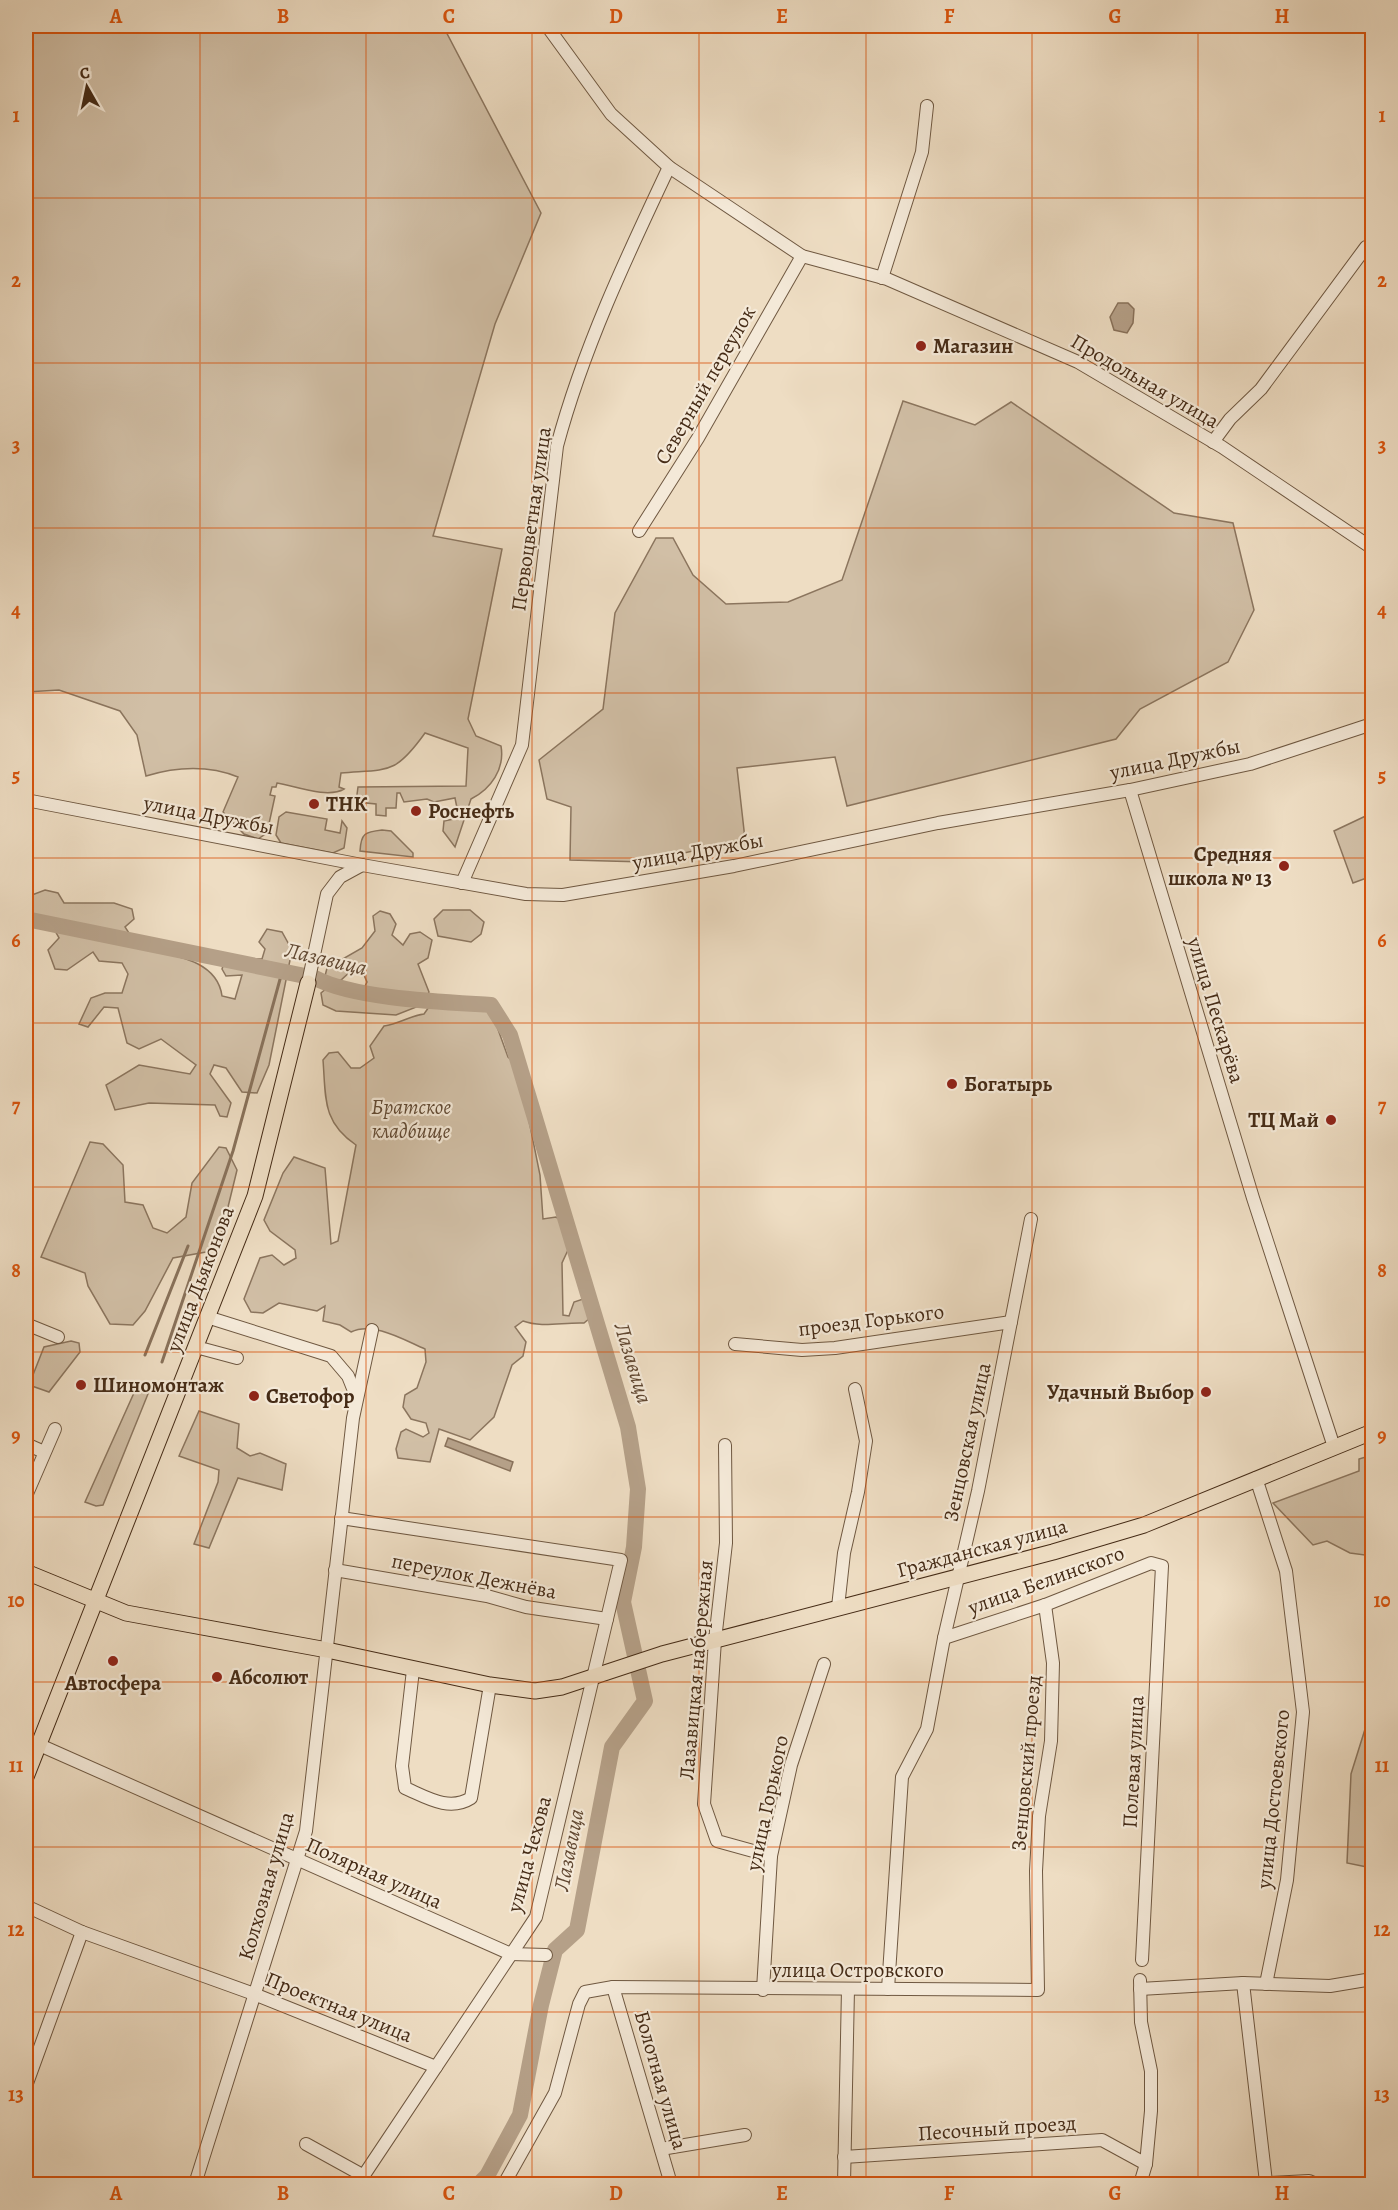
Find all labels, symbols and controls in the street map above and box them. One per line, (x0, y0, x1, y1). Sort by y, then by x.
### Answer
text: A (109, 3, 123, 30)
text: B (277, 3, 289, 30)
text: C (443, 3, 455, 30)
text: D (609, 3, 623, 30)
text: E (776, 3, 788, 30)
text: F (944, 3, 955, 30)
text: G (1108, 3, 1122, 30)
text: H (1275, 3, 1290, 30)
north arrow (57, 57, 117, 117)
text: С (78, 62, 92, 85)
text: 1 (12, 102, 20, 129)
text: 1 (1378, 102, 1386, 129)
text: 2 (11, 267, 21, 294)
text: 2 (1377, 267, 1387, 294)
street label: Северный переулок (648, 300, 762, 470)
street label: Продольная улица (1066, 327, 1225, 435)
place label: Магазин (933, 332, 1014, 360)
marker: Магазин (914, 339, 928, 353)
street label: Первоцветная улица (504, 425, 558, 613)
text: 3 (12, 432, 20, 459)
text: 3 (1378, 432, 1386, 459)
text: 4 (11, 597, 21, 624)
text: 4 (1377, 597, 1387, 624)
street label: улица Дружбы (1106, 732, 1243, 787)
text: 5 (12, 762, 20, 789)
text: 5 (1378, 762, 1386, 789)
street label: улица Дружбы (140, 788, 277, 841)
place label: ТНК (326, 790, 368, 818)
marker: ТНК (307, 797, 321, 811)
place label: Роснефть (428, 797, 514, 825)
marker: Роснефть (409, 804, 423, 818)
street label: улица Дружбы (629, 826, 766, 876)
place label: Средняя школа № 13 (1168, 840, 1272, 892)
marker: Средняя школа № 13 (1277, 859, 1291, 873)
text: 6 (11, 927, 21, 954)
text: 6 (1377, 927, 1387, 954)
street label: улица Пескарёва (1180, 933, 1252, 1087)
water label: Лазавица (281, 935, 370, 983)
place label: Богатырь (964, 1070, 1053, 1098)
marker: Богатырь (945, 1077, 959, 1091)
text: 7 (12, 1092, 21, 1119)
text: 7 (1378, 1092, 1387, 1119)
park label: Братское кладбище (371, 1093, 451, 1145)
place label: ТЦ Май (1248, 1106, 1319, 1134)
marker: ТЦ Май (1324, 1113, 1338, 1127)
street label: улица Дьяконова (159, 1202, 241, 1357)
text: 8 (11, 1257, 21, 1284)
text: 8 (1377, 1257, 1387, 1284)
street label: проезд Горького (796, 1297, 946, 1343)
water label: Лазавица (606, 1318, 660, 1407)
street label: Зенцовская улица (936, 1359, 998, 1524)
place label: Шиномонтаж (93, 1371, 224, 1399)
marker: Шиномонтаж (74, 1378, 88, 1392)
place label: Удачный Выбор (1047, 1378, 1194, 1406)
place label: Светофор (266, 1382, 354, 1410)
marker: Удачный Выбор (1199, 1385, 1213, 1399)
marker: Светофор (247, 1389, 261, 1403)
text: 9 (11, 1422, 21, 1449)
text: 9 (1377, 1422, 1387, 1449)
street label: Гражданская улица (894, 1512, 1071, 1584)
street label: улица Белинского (963, 1539, 1128, 1622)
street label: переулок Дежнёва (389, 1546, 559, 1606)
street label: Лазавицкая набережная (672, 1559, 720, 1781)
text: 10 (7, 1587, 25, 1614)
text: 10 (1373, 1587, 1391, 1614)
marker: Автосфера (106, 1654, 120, 1668)
place label: Абсолют (228, 1663, 309, 1691)
place label: Автосфера (64, 1669, 161, 1697)
marker: Абсолют (210, 1670, 224, 1684)
street label: Зенцовский проезд (1004, 1674, 1048, 1852)
street label: Полевая улица (1116, 1695, 1150, 1829)
street label: улица Достоевского (1250, 1708, 1296, 1891)
street label: улица Горького (739, 1733, 795, 1874)
text: 11 (9, 1752, 23, 1779)
text: 11 (1375, 1752, 1389, 1779)
street label: улица Чехова (500, 1792, 558, 1916)
water label: Лазавица (546, 1806, 592, 1895)
street label: Колхозная улица (231, 1808, 301, 1963)
street label: Полярная улица (301, 1830, 447, 1916)
text: 12 (8, 1916, 25, 1943)
text: 12 (1374, 1916, 1391, 1943)
street label: улица Островского (771, 1956, 944, 1984)
street label: Проектная улица (261, 1965, 417, 2049)
street label: Болотная улица (628, 2007, 694, 2153)
text: 13 (8, 2081, 24, 2108)
text: 13 (1374, 2081, 1390, 2108)
street label: Песочный проезд (917, 2108, 1077, 2148)
text: A (109, 2180, 123, 2207)
text: B (277, 2180, 289, 2207)
text: C (443, 2180, 455, 2207)
text: D (609, 2180, 623, 2207)
text: E (776, 2180, 788, 2207)
text: F (944, 2180, 955, 2207)
text: G (1108, 2180, 1122, 2207)
text: H (1275, 2180, 1290, 2207)

